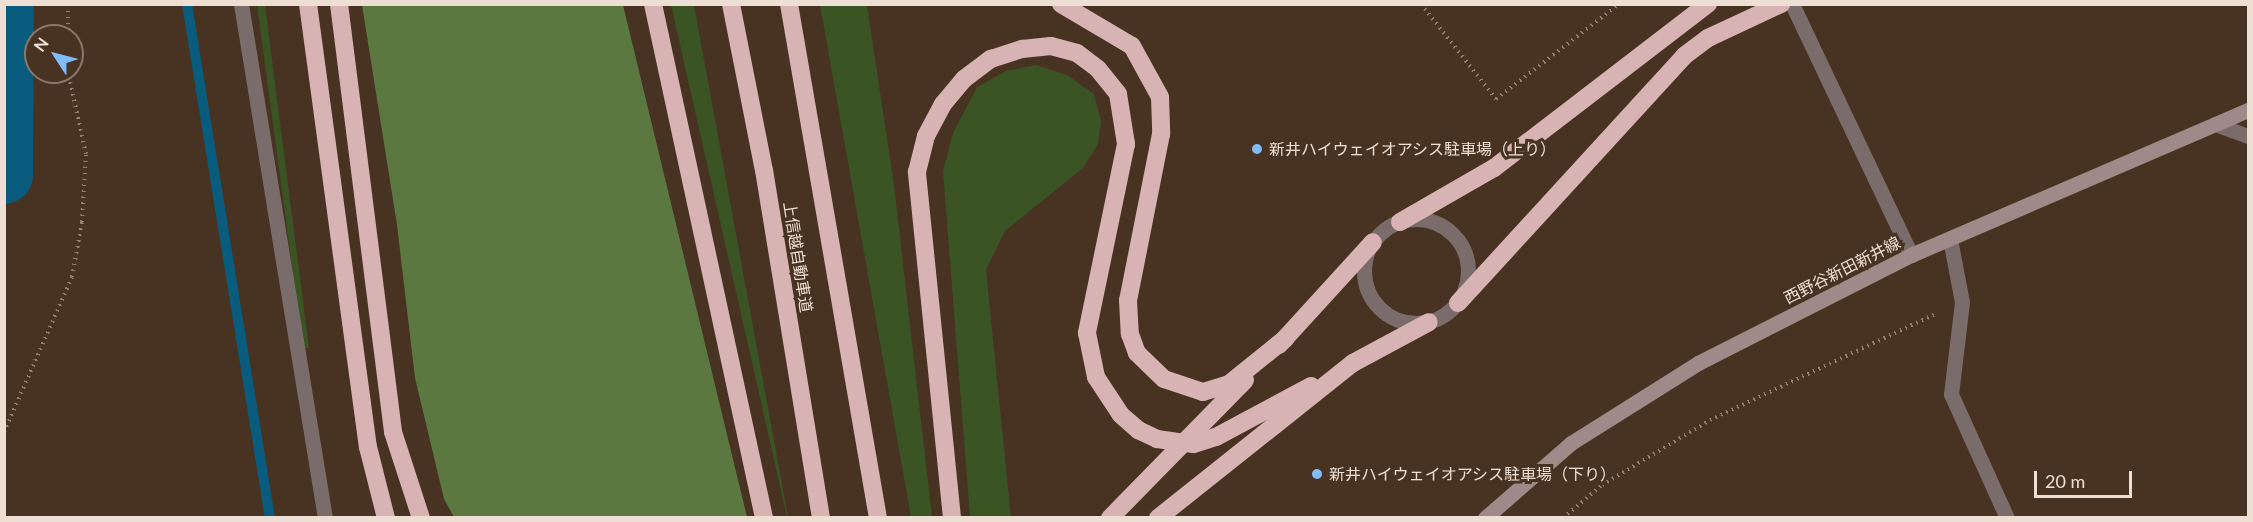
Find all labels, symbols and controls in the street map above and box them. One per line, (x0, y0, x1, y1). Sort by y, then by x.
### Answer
north arrow (24, 24, 84, 84)
text: N (29, 34, 52, 55)
place label: 新井ハイウェイオアシス駐車場（上り） (1269, 139, 1557, 159)
marker: 新井ハイウェイオアシス駐車場（上り） (1250, 142, 1264, 156)
street label: 上信越自動車道 (780, 200, 816, 314)
street label: 西野谷新田新井線 (1781, 232, 1903, 308)
scale bar (2037, 459, 2134, 497)
place label: 新井ハイウェイオアシス駐車場（下り） (1329, 464, 1617, 484)
marker: 新井ハイウェイオアシス駐車場（下り） (1310, 467, 1324, 481)
text: 20 m (2045, 470, 2085, 492)

